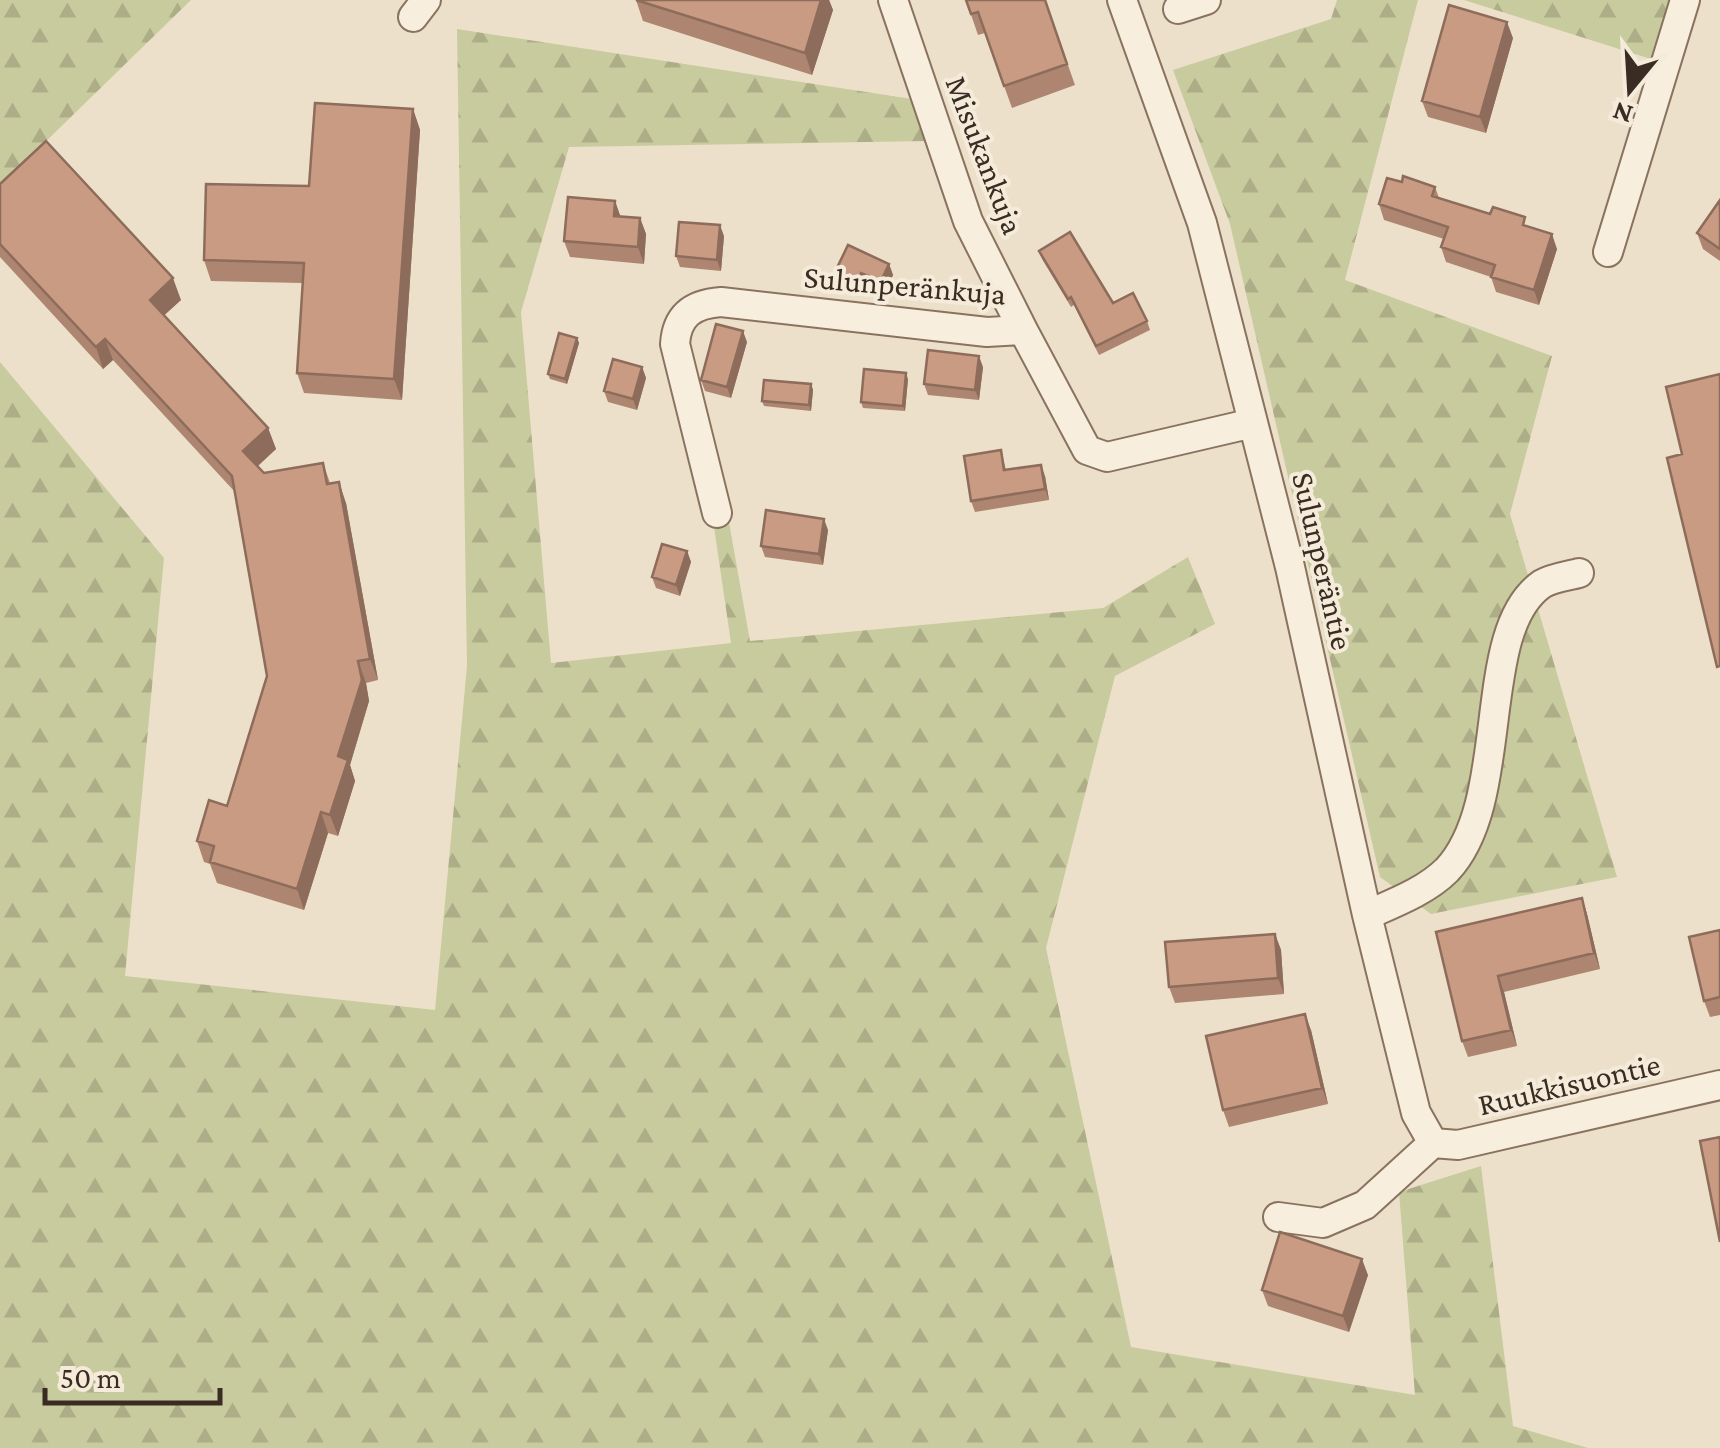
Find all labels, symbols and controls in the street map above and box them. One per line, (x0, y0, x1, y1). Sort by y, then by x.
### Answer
north arrow (1580, 40, 1680, 140)
street label: Misukankuja (938, 71, 1032, 239)
text: N (1609, 96, 1636, 131)
street label: Sulunperänkuja (802, 258, 1008, 312)
street label: Sulunperäntie (1285, 469, 1361, 653)
street label: Ruukkisuontie (1474, 1046, 1664, 1122)
scale bar (45, 1343, 220, 1405)
text: 50 m (60, 1361, 121, 1394)

